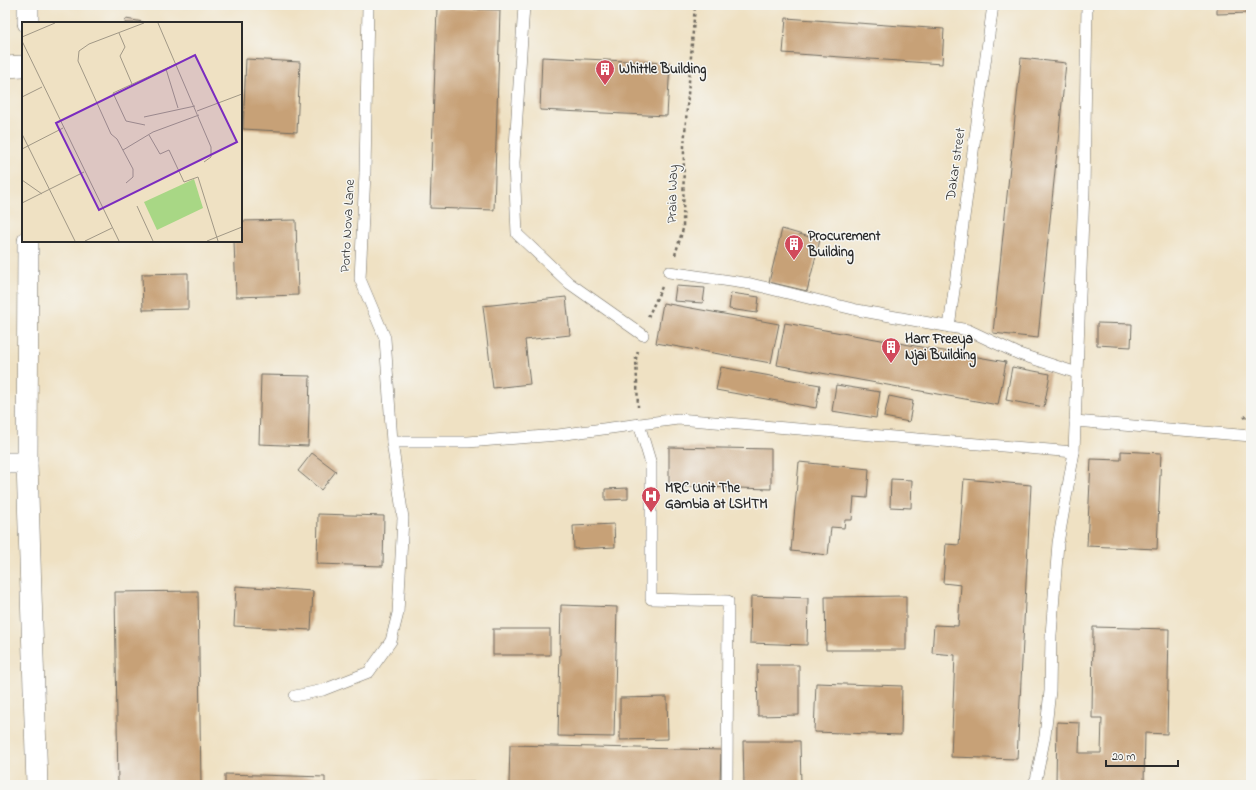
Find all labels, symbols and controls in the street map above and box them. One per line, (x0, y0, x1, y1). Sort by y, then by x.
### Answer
inset map (22, 22, 242, 242)
building icon: Whittle Building (594, 58, 616, 86)
place label: Whittle Building (619, 59, 707, 82)
street label: Dakar street (940, 126, 972, 202)
street label: Praia Way (662, 164, 685, 224)
street label: Porto Nova Lane (335, 178, 361, 273)
place label: Procurement Building (807, 226, 881, 265)
building icon: Procurement Building (783, 233, 805, 261)
place label: Harr Freeya Njai Building (905, 329, 977, 368)
building icon: Harr Freeya Njai Building (880, 336, 902, 364)
place label: MRC Unit The Gambia at LSHTM (665, 478, 768, 515)
hospital icon: MRC Unit The Gambia at LSHTM (640, 485, 662, 513)
scale bar (1106, 742, 1178, 768)
text: 20 m (1112, 748, 1135, 766)

